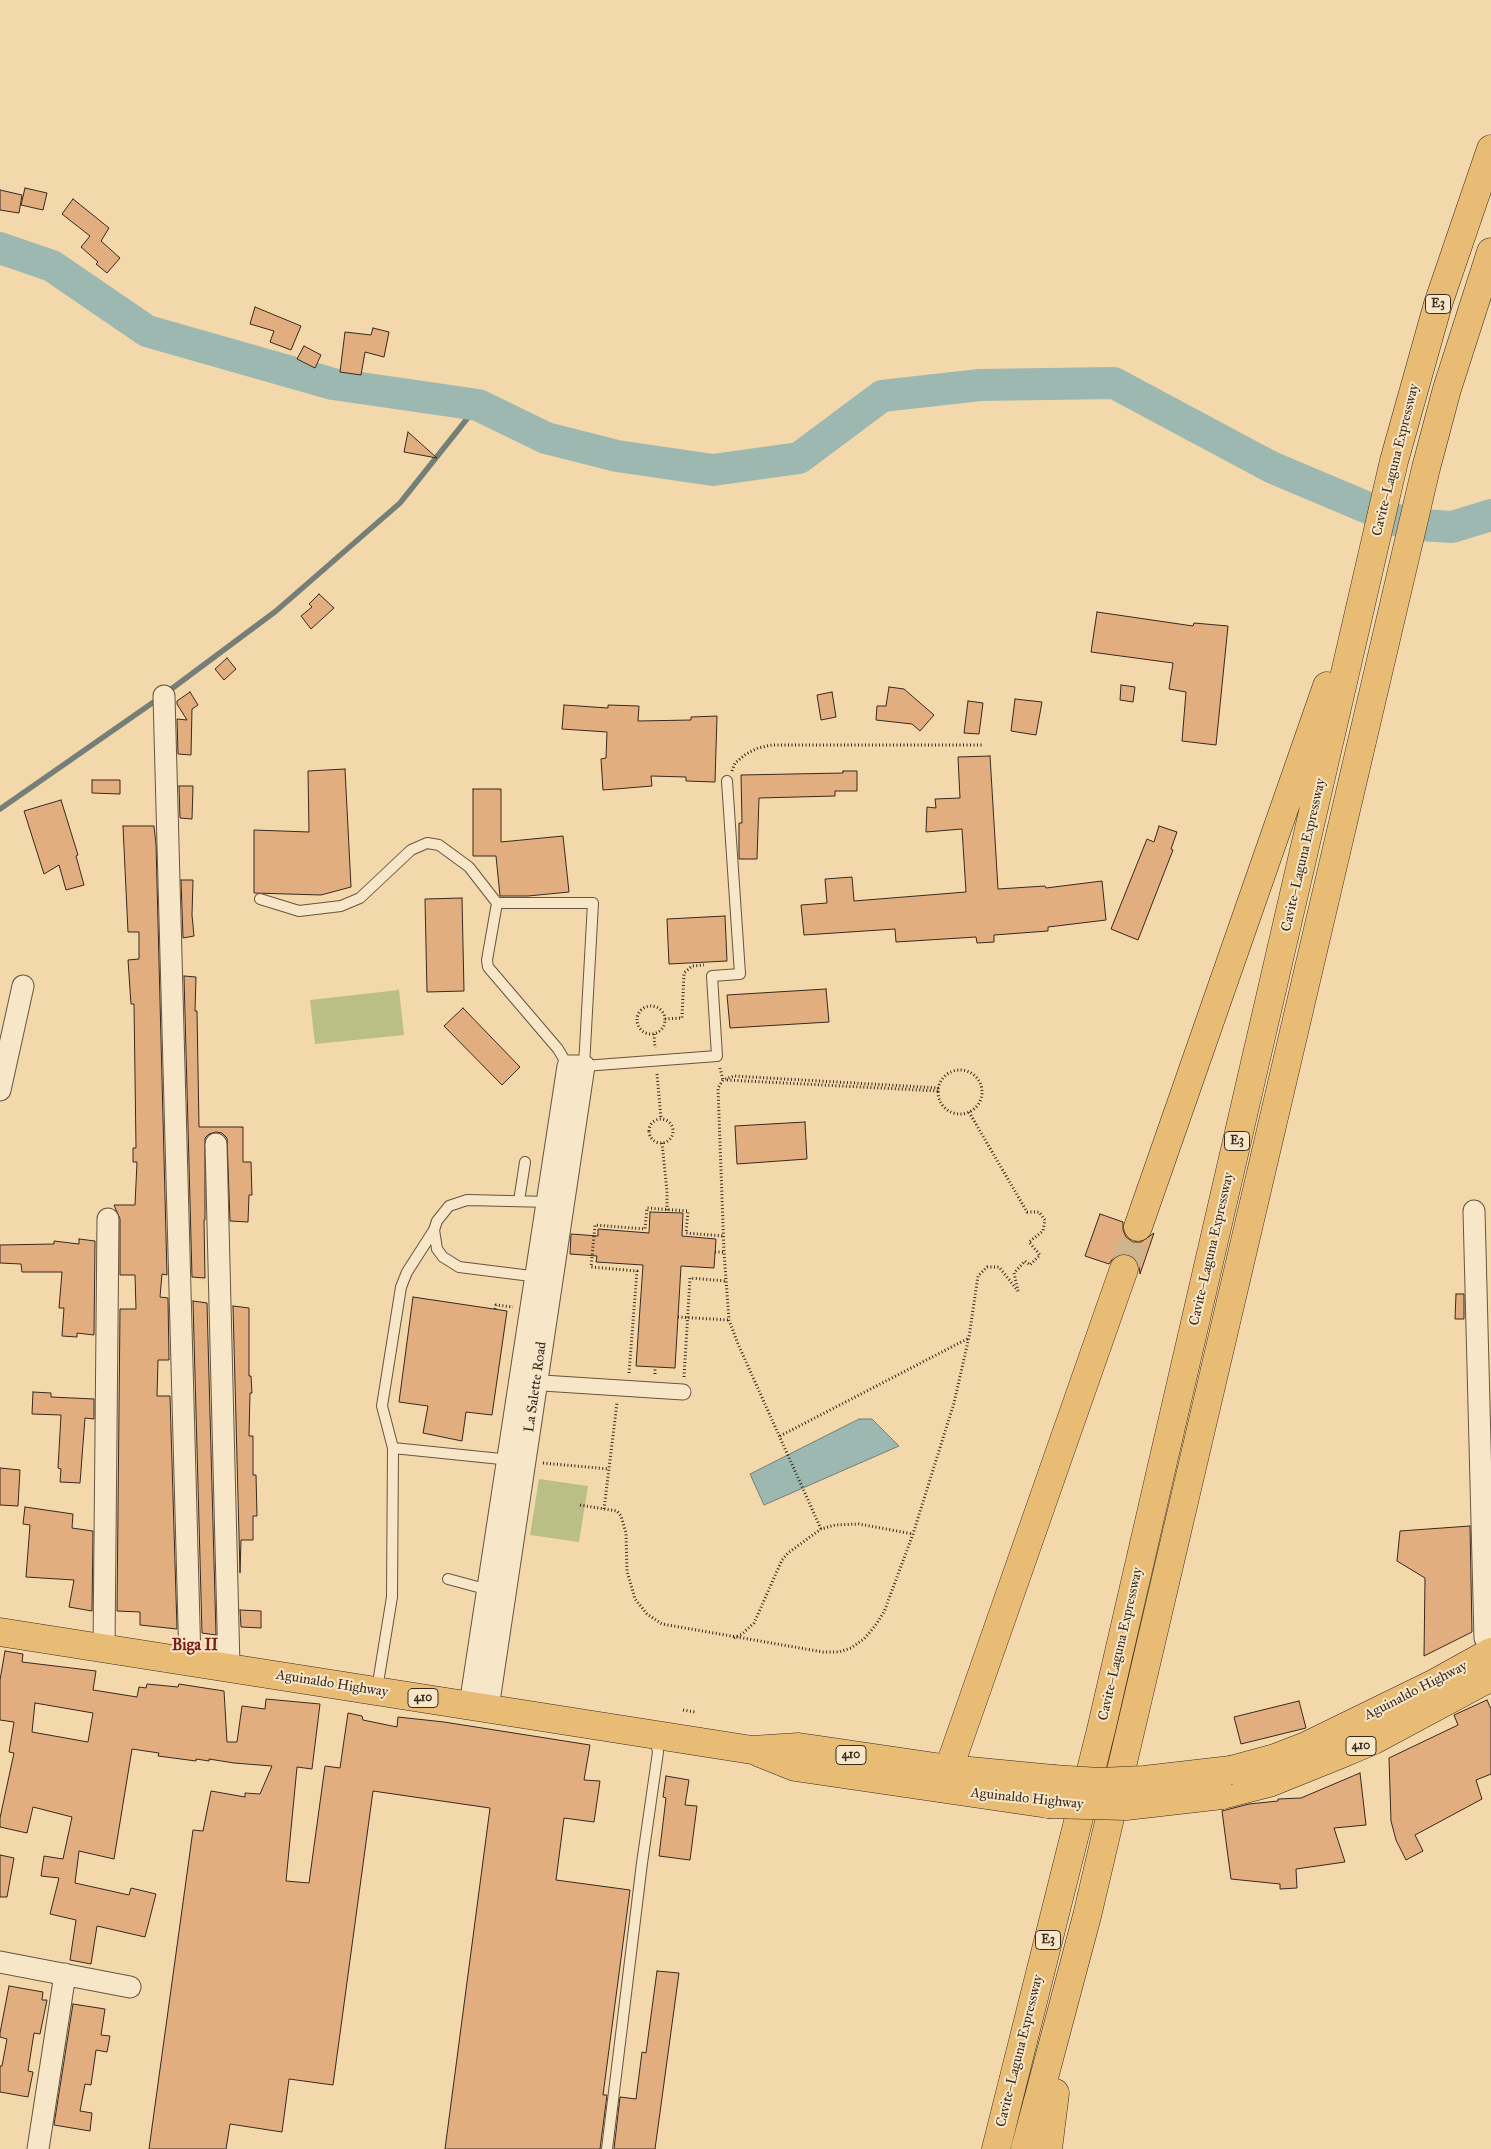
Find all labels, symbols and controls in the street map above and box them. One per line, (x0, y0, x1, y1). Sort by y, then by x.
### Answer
road number: E3 (1426, 294, 1450, 314)
street label: Cavite–Laguna Expressway (1369, 382, 1423, 538)
street label: Cavite–Laguna Expressway (1278, 777, 1330, 933)
road number: E3 (1224, 1132, 1250, 1150)
street label: Cavite–Laguna Expressway (1186, 1171, 1238, 1327)
street label: La Salette Road (521, 1341, 551, 1433)
street label: Cavite–Laguna Expressway (1095, 1566, 1147, 1722)
district label: Biga II (172, 1636, 218, 1656)
street label: Aguinaldo Highway (1362, 1658, 1470, 1724)
street label: Aguinaldo Highway (275, 1667, 389, 1701)
road number: 410 (408, 1689, 438, 1708)
road number: 410 (1346, 1736, 1376, 1755)
road number: 410 (836, 1746, 866, 1764)
street label: Aguinaldo Highway (970, 1785, 1084, 1813)
road number: E3 (1036, 1930, 1060, 1950)
street label: Cavite–Laguna Expressway (993, 1973, 1047, 2129)

